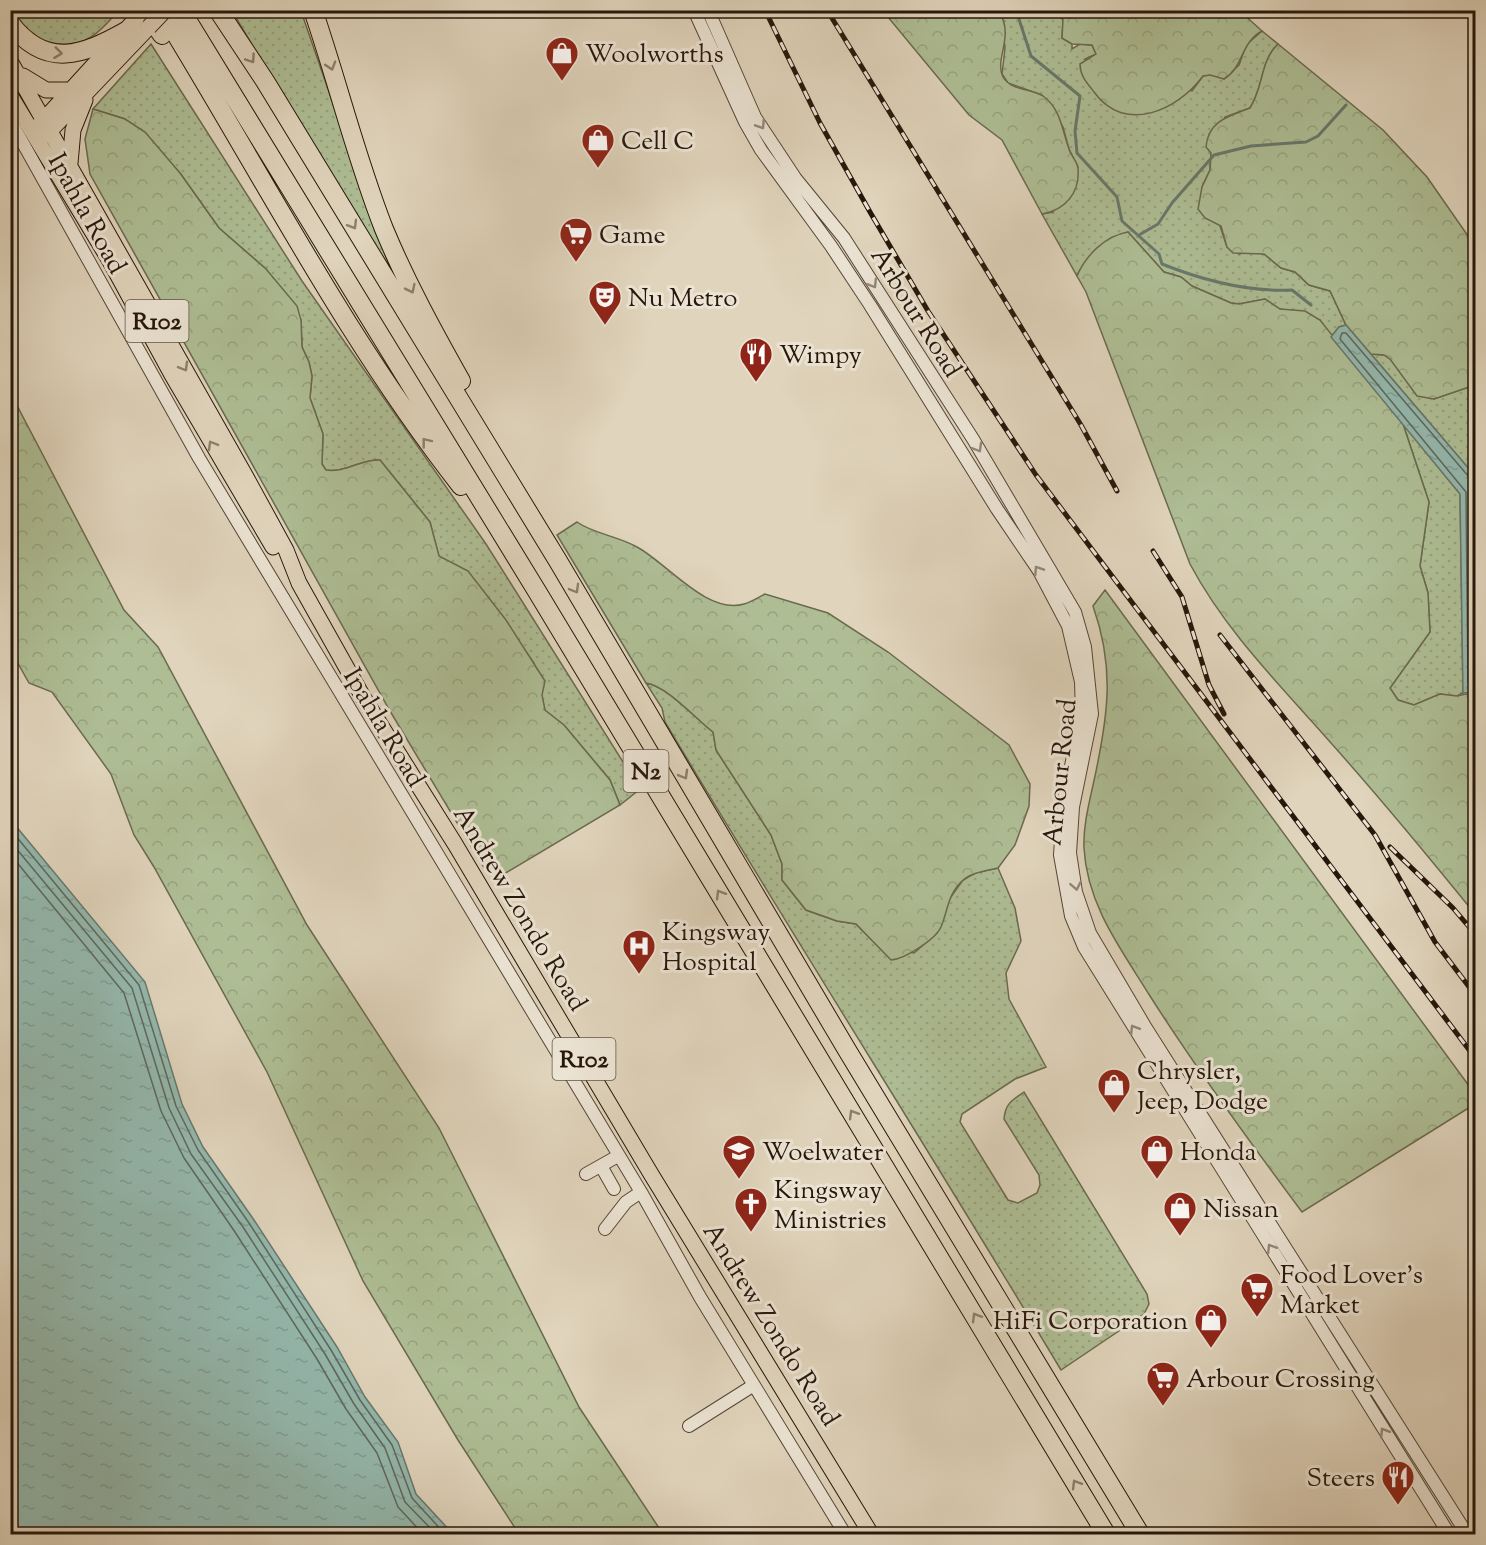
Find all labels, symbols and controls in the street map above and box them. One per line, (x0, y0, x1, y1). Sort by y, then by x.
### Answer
shop icon: Woolworths (544, 35, 580, 82)
place label: Woolworths (585, 37, 724, 74)
one-way arrow (53, 46, 62, 58)
one-way arrow (244, 52, 255, 63)
one-way arrow (324, 60, 336, 71)
one-way arrow (754, 118, 765, 129)
shop icon: Cell C (580, 122, 616, 169)
place label: Cell C (621, 124, 694, 161)
street label: Ipahla Road (37, 147, 134, 282)
supermarket icon: Game (558, 216, 594, 263)
place label: Game (599, 218, 666, 255)
one-way arrow (345, 219, 357, 229)
street label: Arbour Road (860, 241, 970, 386)
one-way arrow (866, 278, 878, 288)
theatre icon: Nu Metro (587, 279, 623, 326)
place label: Nu Metro (628, 281, 738, 318)
one-way arrow (404, 283, 415, 293)
road number: R102 (126, 300, 188, 342)
restaurant icon: Wimpy (738, 336, 774, 383)
place label: Wimpy (779, 338, 862, 375)
one-way arrow (177, 361, 189, 371)
one-way arrow (423, 438, 434, 449)
one-way arrow (208, 441, 220, 451)
one-way arrow (971, 442, 983, 452)
one-way arrow (1034, 566, 1045, 577)
one-way arrow (567, 583, 579, 593)
street label: Ipahla Road (333, 662, 433, 795)
street label: Arbour Road (1035, 697, 1088, 847)
road number: N2 (624, 750, 668, 792)
one-way arrow (677, 769, 688, 779)
street label: Andrew Zondo Road (443, 800, 595, 1019)
one-way arrow (1069, 881, 1081, 890)
one-way arrow (715, 890, 727, 900)
place label: Kingsway Hospital (662, 915, 770, 982)
hospital icon: Kingsway Hospital (621, 928, 657, 975)
one-way arrow (1130, 1025, 1142, 1035)
road number: R102 (552, 1038, 616, 1080)
place label: Chrysler, Jeep, Dodge (1135, 1054, 1268, 1121)
shop icon: Chrysler, Jeep, Dodge (1096, 1067, 1132, 1114)
one-way arrow (849, 1110, 861, 1120)
school or university icon: Woelwater (721, 1133, 757, 1180)
shop icon: Honda (1139, 1133, 1175, 1180)
place label: Woelwater (762, 1135, 884, 1172)
place label: Honda (1180, 1135, 1257, 1172)
place label: Kingsway Ministries (774, 1173, 886, 1240)
church icon: Kingsway Ministries (733, 1186, 769, 1233)
shop icon: Nissan (1162, 1190, 1198, 1237)
place label: Nissan (1203, 1192, 1279, 1229)
street label: Andrew Zondo Road (692, 1216, 848, 1434)
one-way arrow (1267, 1244, 1278, 1255)
place label: Food Lover's Market (1280, 1258, 1423, 1325)
supermarket icon: Food Lover's Market (1239, 1271, 1275, 1318)
shop icon: HiFi Corporation (1193, 1302, 1229, 1349)
place label: HiFi Corporation (993, 1304, 1188, 1341)
one-way arrow (971, 1313, 983, 1323)
supermarket icon: Arbour Crossing (1145, 1360, 1181, 1407)
place label: Arbour Crossing (1186, 1362, 1375, 1399)
one-way arrow (1380, 1428, 1392, 1438)
restaurant icon: Steers (1380, 1459, 1416, 1506)
place label: Steers (1306, 1461, 1375, 1498)
one-way arrow (1072, 1480, 1083, 1490)

